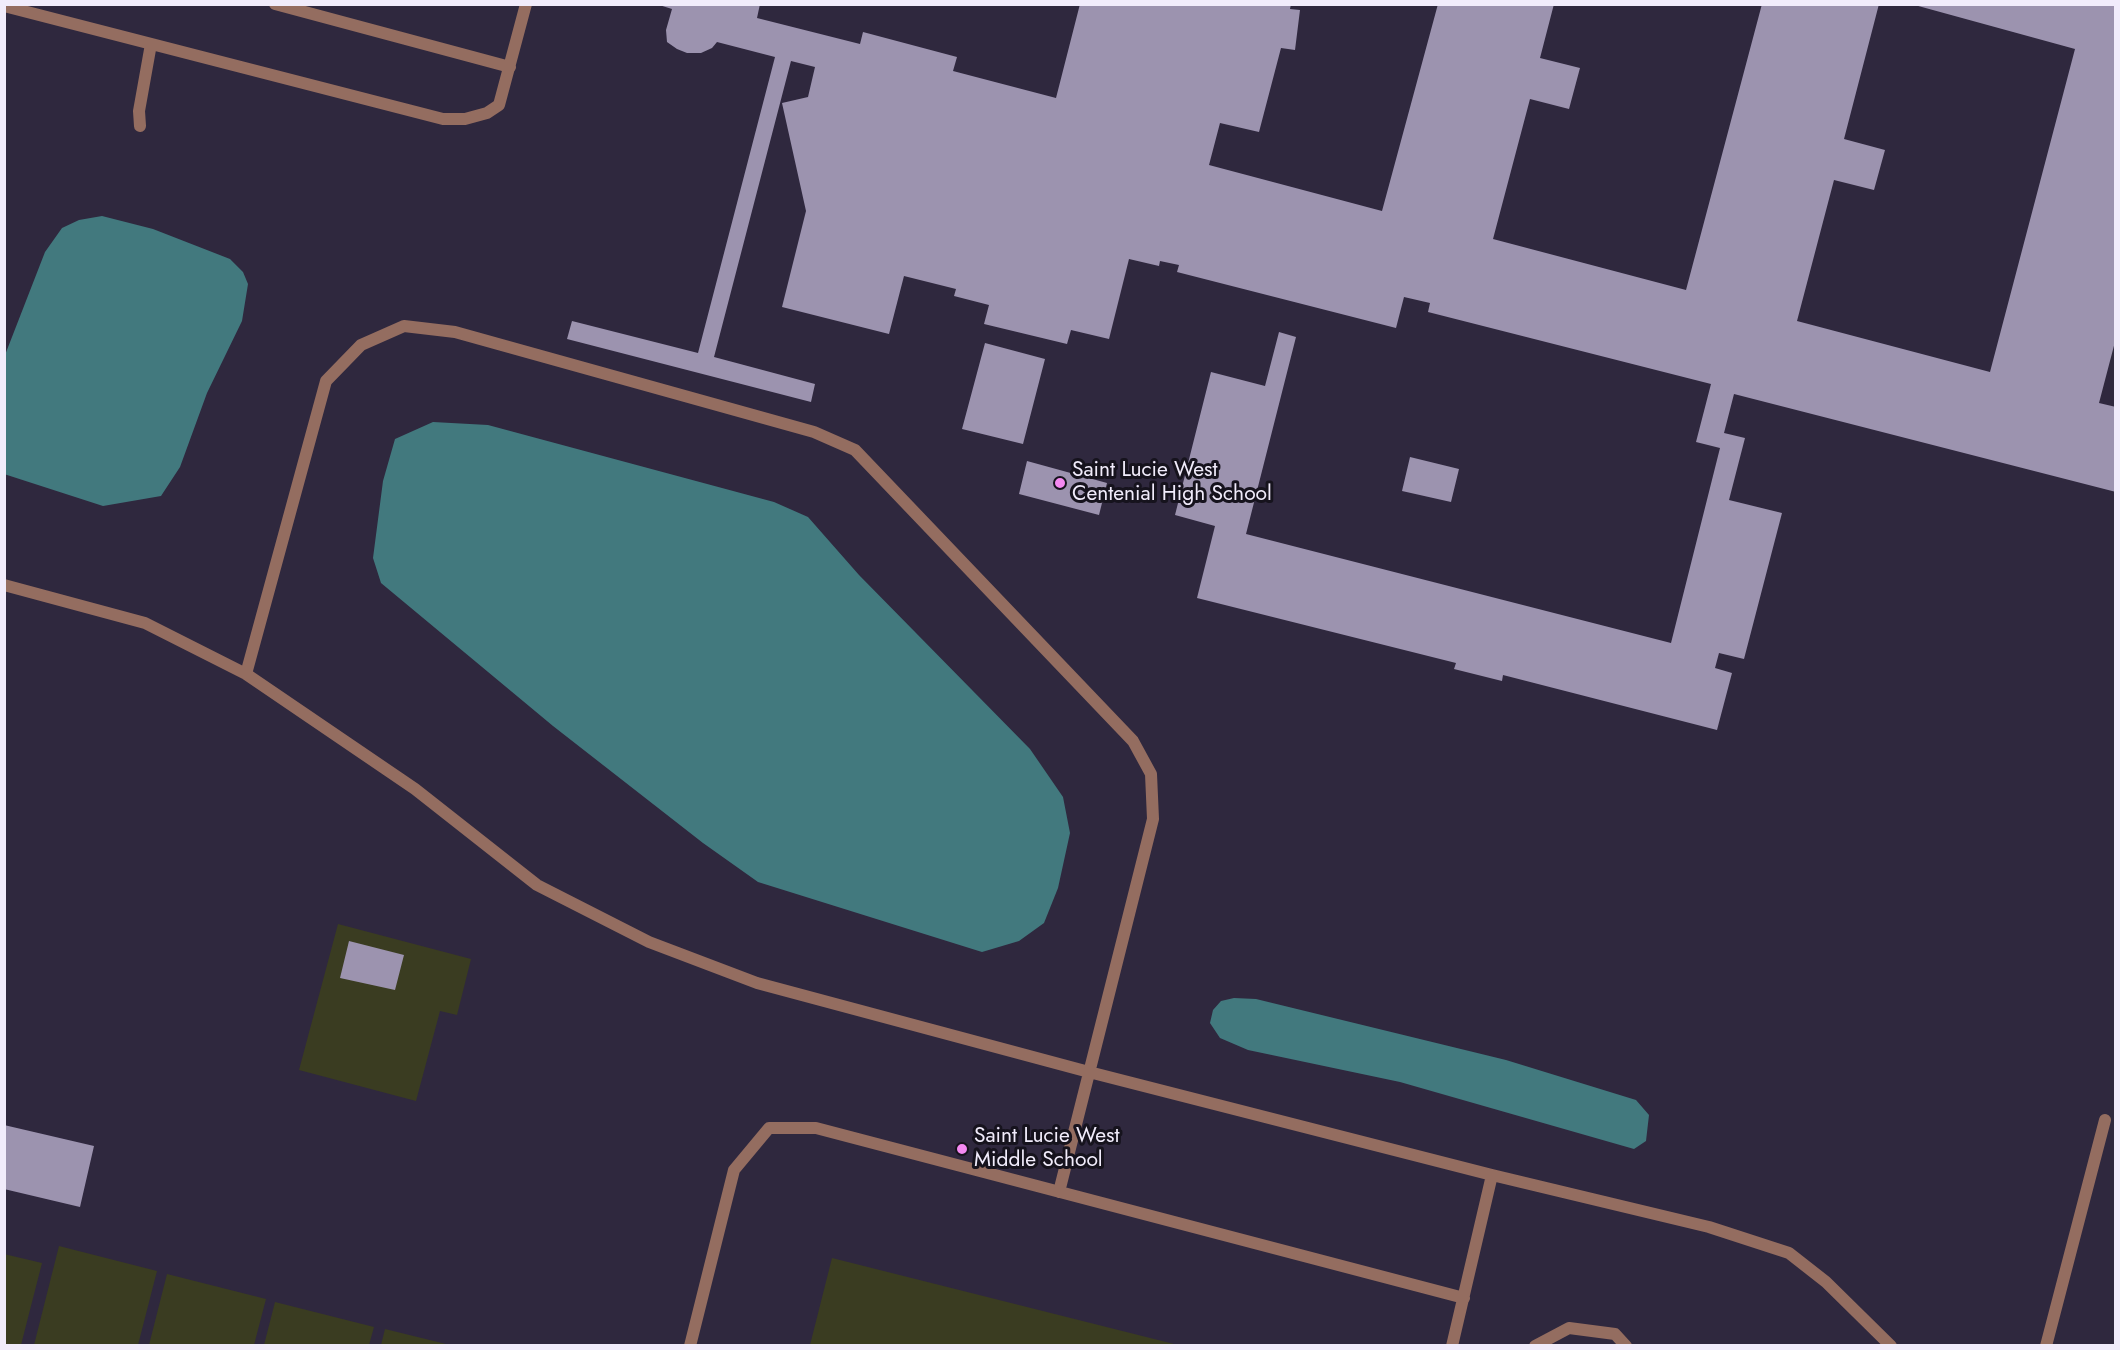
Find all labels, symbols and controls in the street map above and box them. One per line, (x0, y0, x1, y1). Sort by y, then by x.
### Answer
place label: Saint Lucie West Centenial High School (1072, 458, 1272, 508)
marker: Saint Lucie West Centenial High School (1053, 476, 1067, 490)
place label: Saint Lucie West Middle School (974, 1124, 1120, 1174)
marker: Saint Lucie West Middle School (955, 1142, 969, 1156)

